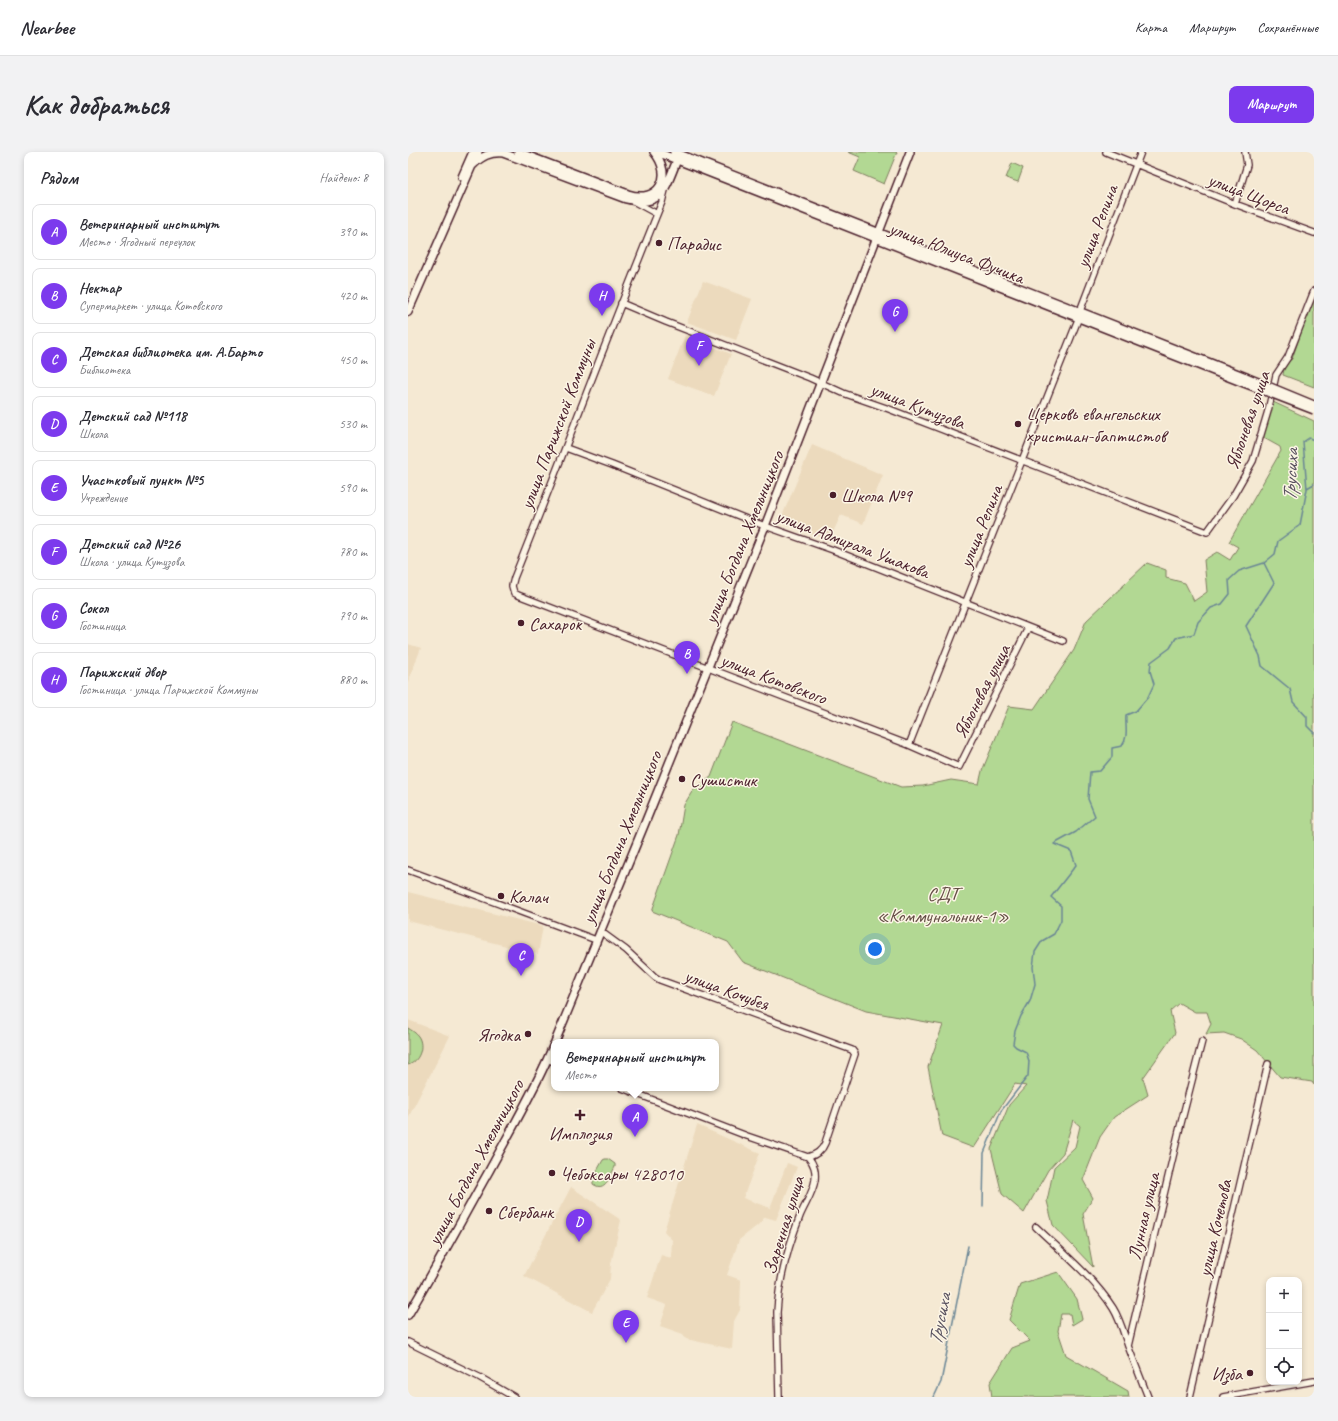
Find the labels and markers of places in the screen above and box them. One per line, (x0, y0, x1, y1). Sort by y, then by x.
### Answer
place label: Парадис (667, 232, 722, 256)
marker: Парадис (654, 238, 664, 248)
pin: H (589, 283, 615, 316)
pin: G (882, 299, 908, 332)
pin: F (686, 333, 712, 366)
place label: Церковь евангельских христиан-баптистов (1026, 402, 1170, 448)
marker: Церковь евангельских христиан-баптистов (1013, 419, 1023, 429)
place label: Школа №9 (841, 484, 913, 508)
marker: Школа №9 (828, 490, 838, 500)
place label: Сахарок (529, 612, 582, 636)
marker: Сахарок (516, 618, 526, 628)
pin: B (674, 641, 700, 674)
place label: Сушистик (690, 768, 758, 792)
marker: Сушистик (677, 774, 687, 784)
place label: Калач (509, 885, 549, 909)
marker: Калач (496, 891, 506, 901)
pin: C (508, 943, 534, 976)
place label: Ягодка (477, 1023, 521, 1047)
marker: Ягодка (523, 1029, 533, 1039)
pin: A (622, 1104, 648, 1137)
marker: Имплозия (575, 1110, 585, 1120)
place label: Имплозия (549, 1122, 613, 1146)
place label: Чебоксары 428010 (560, 1162, 684, 1186)
marker: Чебоксары 428010 (547, 1168, 557, 1178)
place label: Сбербанк (497, 1200, 555, 1224)
marker: Сбербанк (484, 1206, 494, 1216)
pin: D (566, 1209, 592, 1242)
pin: E (613, 1310, 639, 1343)
place label: Изба (1211, 1362, 1244, 1386)
marker: Изба (1245, 1368, 1255, 1378)

